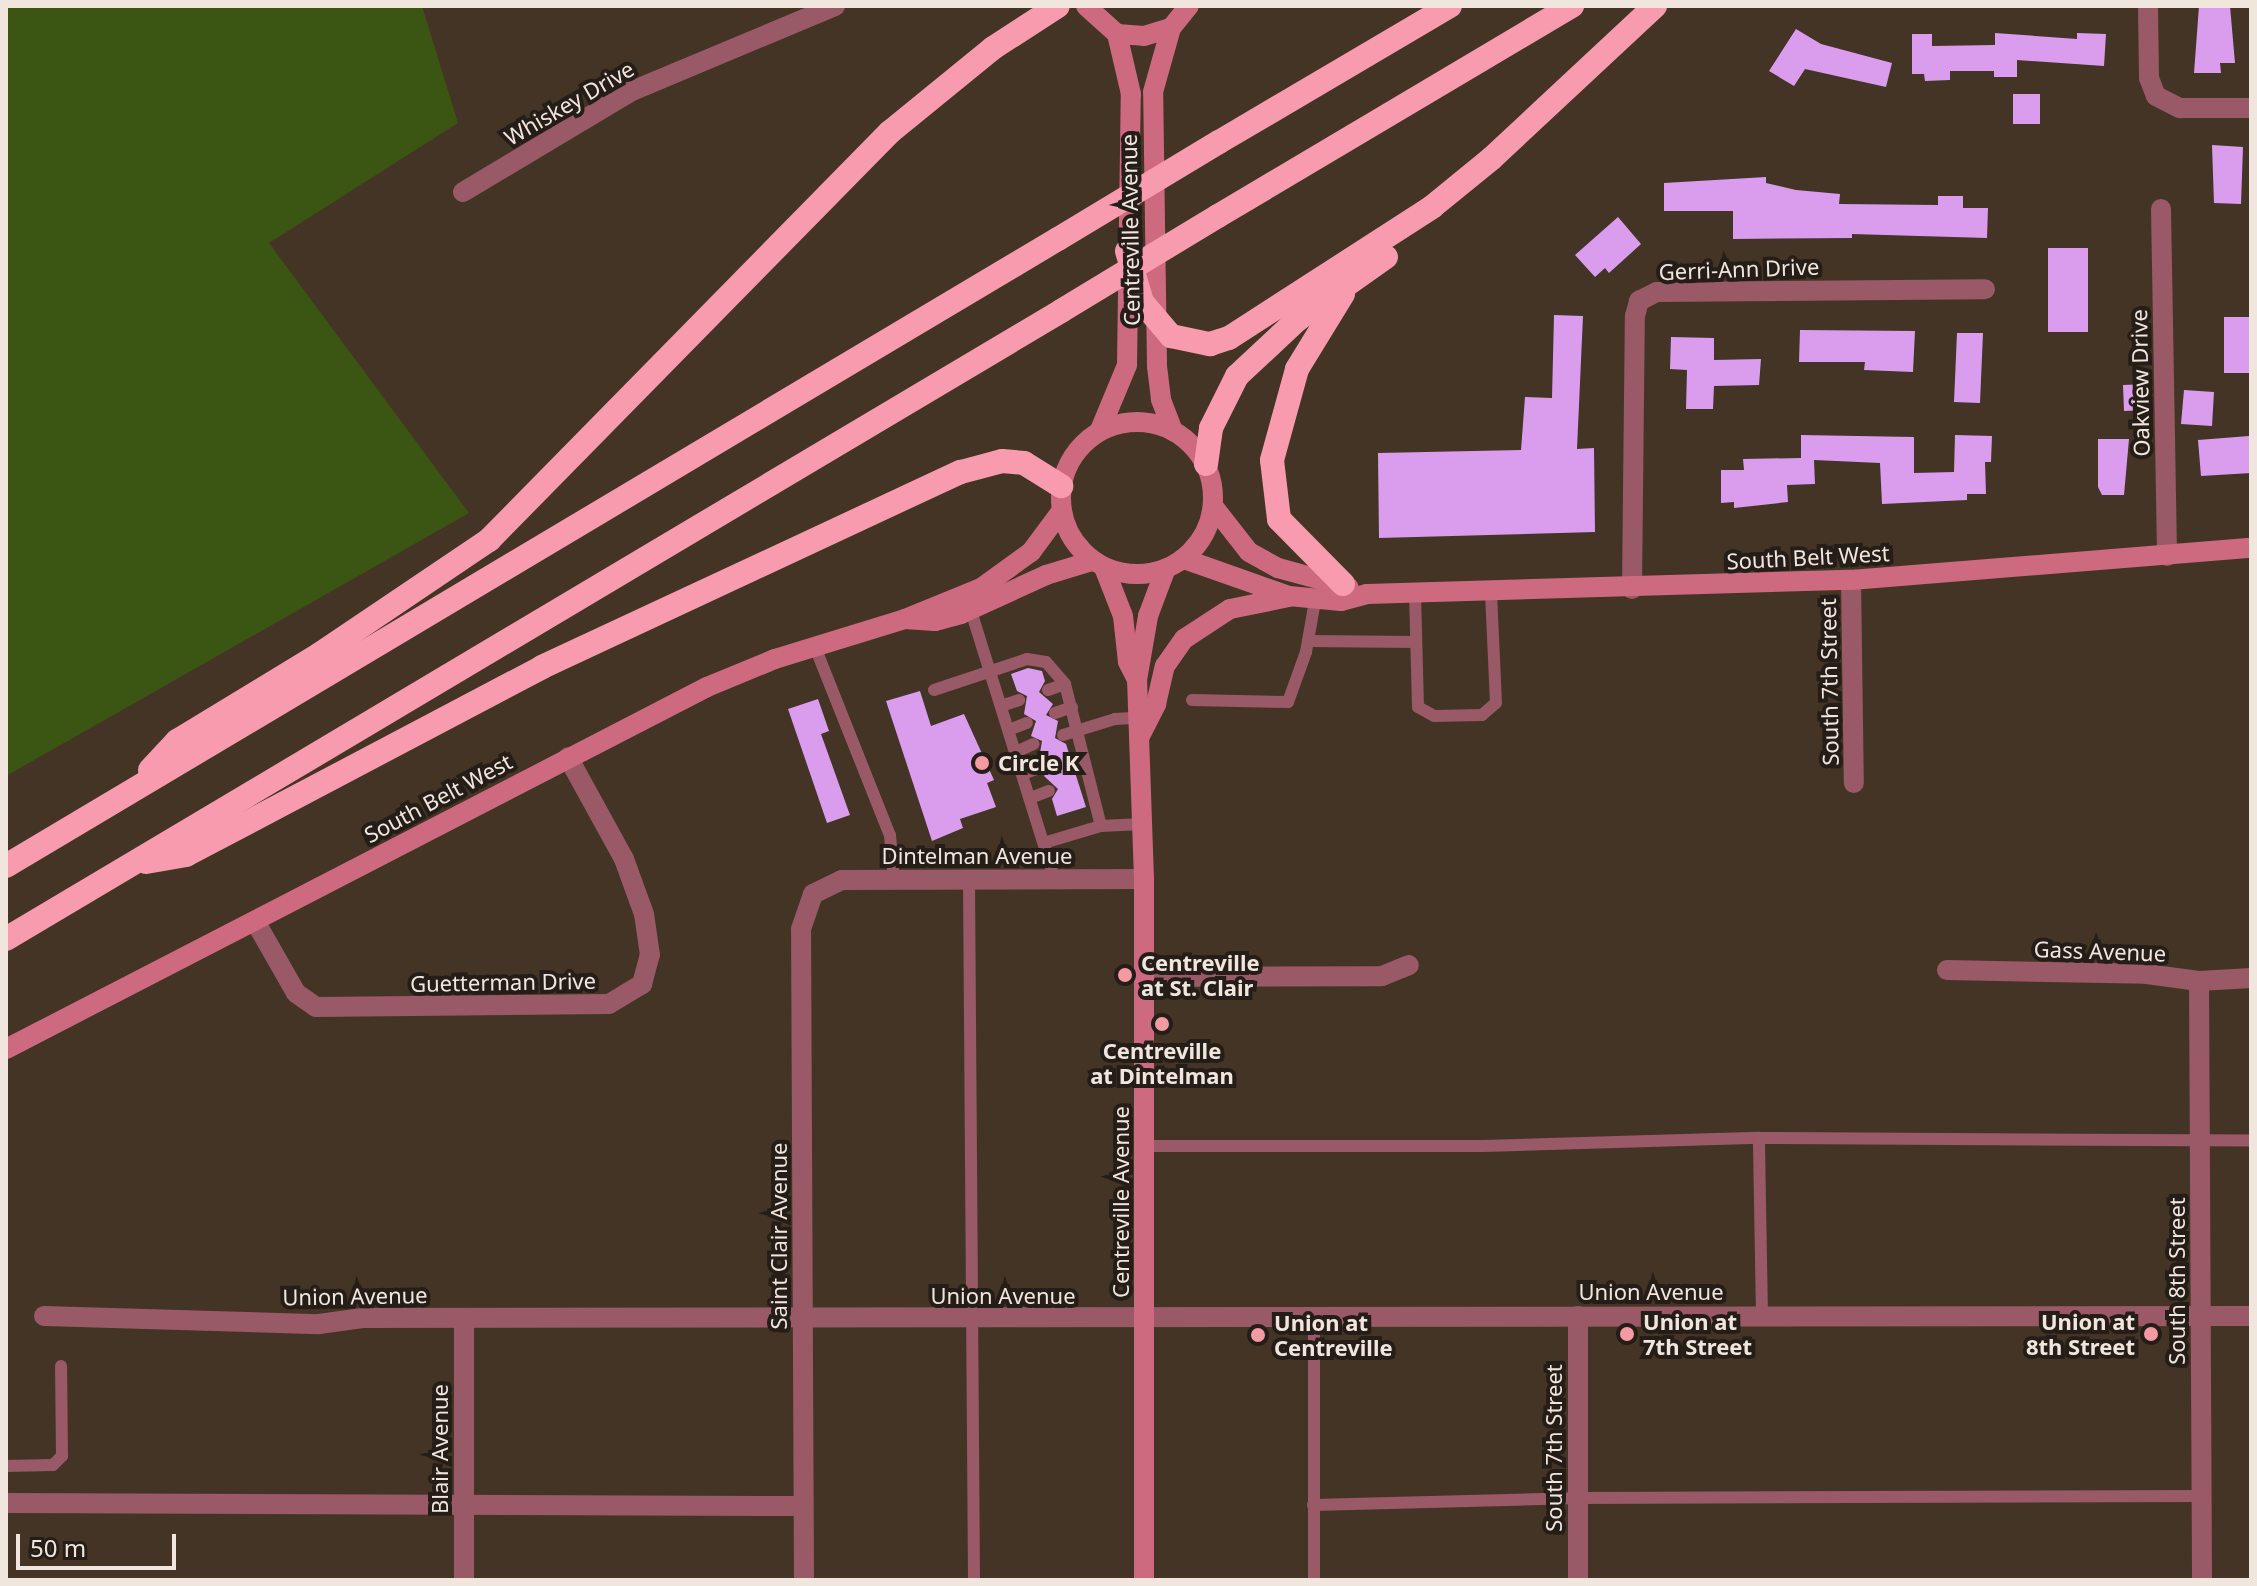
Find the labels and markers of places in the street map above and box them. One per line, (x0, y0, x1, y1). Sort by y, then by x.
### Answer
place label: Circle K (998, 750, 1079, 776)
marker: Circle K (973, 754, 991, 772)
place label: Centreville at St. Clair (1141, 949, 1260, 1000)
marker: Centreville at St. Clair (1116, 966, 1134, 984)
marker: Centreville at Dintelman (1153, 1015, 1171, 1033)
place label: Centreville at Dintelman (1090, 1037, 1234, 1088)
place label: Union at 7th Street (1643, 1308, 1752, 1360)
place label: Union at 8th Street (2026, 1308, 2135, 1360)
place label: Union at Centreville (1274, 1309, 1393, 1360)
marker: Union at 7th Street (1618, 1325, 1636, 1343)
marker: Union at 8th Street (2142, 1325, 2160, 1343)
marker: Union at Centreville (1249, 1326, 1267, 1344)

